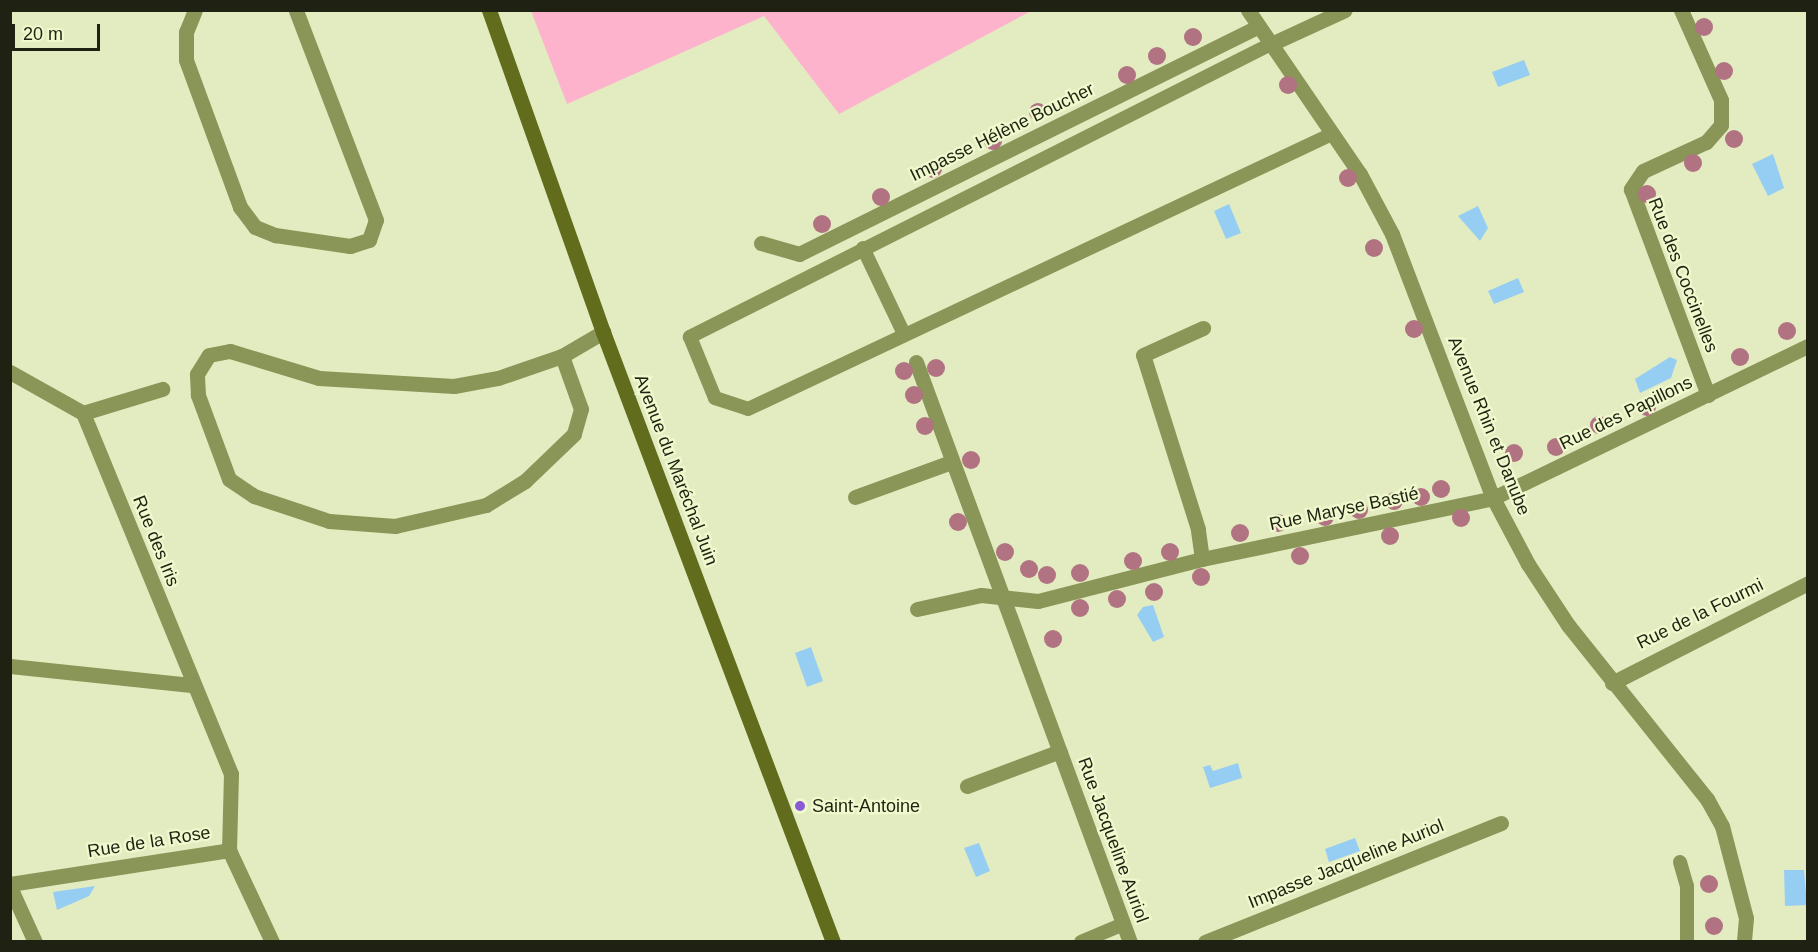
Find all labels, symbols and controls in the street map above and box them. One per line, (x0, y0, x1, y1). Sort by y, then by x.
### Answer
scale bar (15, 12, 104, 50)
text: 20 m (23, 24, 63, 44)
street label: Impasse Hélène Boucher (906, 78, 1098, 186)
street label: Rue des Coccinelles (1644, 195, 1722, 355)
street label: Avenue Rhin et Danube (1443, 333, 1535, 519)
street label: Avenue du Maréchal Juin (630, 371, 722, 569)
street label: Rue des Papillons (1556, 371, 1696, 455)
street label: Rue Maryse Bastié (1267, 483, 1421, 535)
street label: Rue des Iris (128, 492, 184, 590)
street label: Rue de la Fourmi (1633, 574, 1767, 654)
street label: Rue Jacqueline Auriol (1073, 754, 1153, 926)
place label: Saint-Antoine (812, 795, 920, 817)
marker: Saint-Antoine (793, 799, 807, 813)
street label: Impasse Jacqueline Auriol (1245, 815, 1447, 913)
street label: Rue de la Rose (86, 822, 212, 862)

